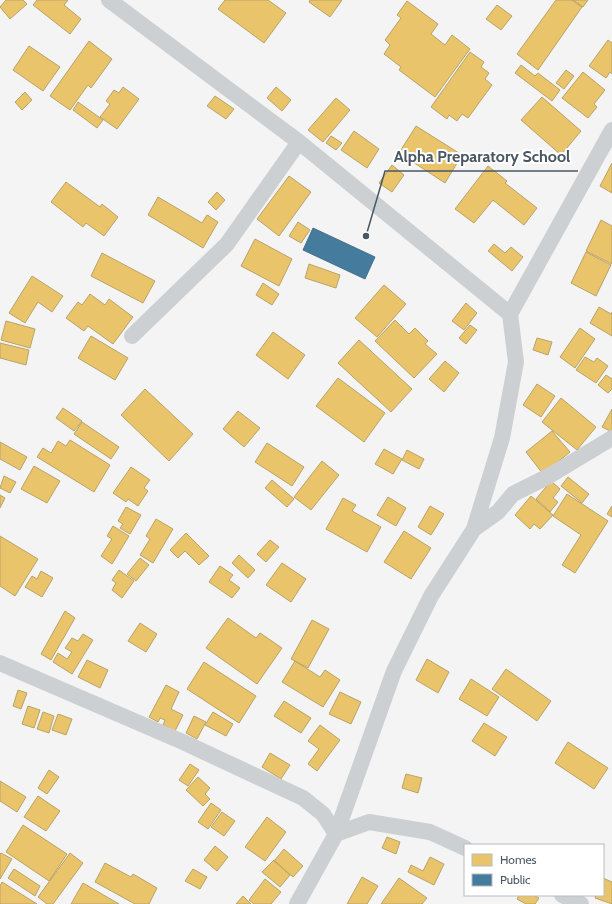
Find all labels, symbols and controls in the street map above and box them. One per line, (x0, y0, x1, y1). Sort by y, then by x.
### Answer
callout: Alpha Preparatory School (385, 143, 578, 171)
text: Alpha Preparatory School (394, 147, 570, 166)
legend (464, 844, 604, 896)
text: Homes (500, 852, 537, 867)
text: Public (500, 872, 531, 887)

